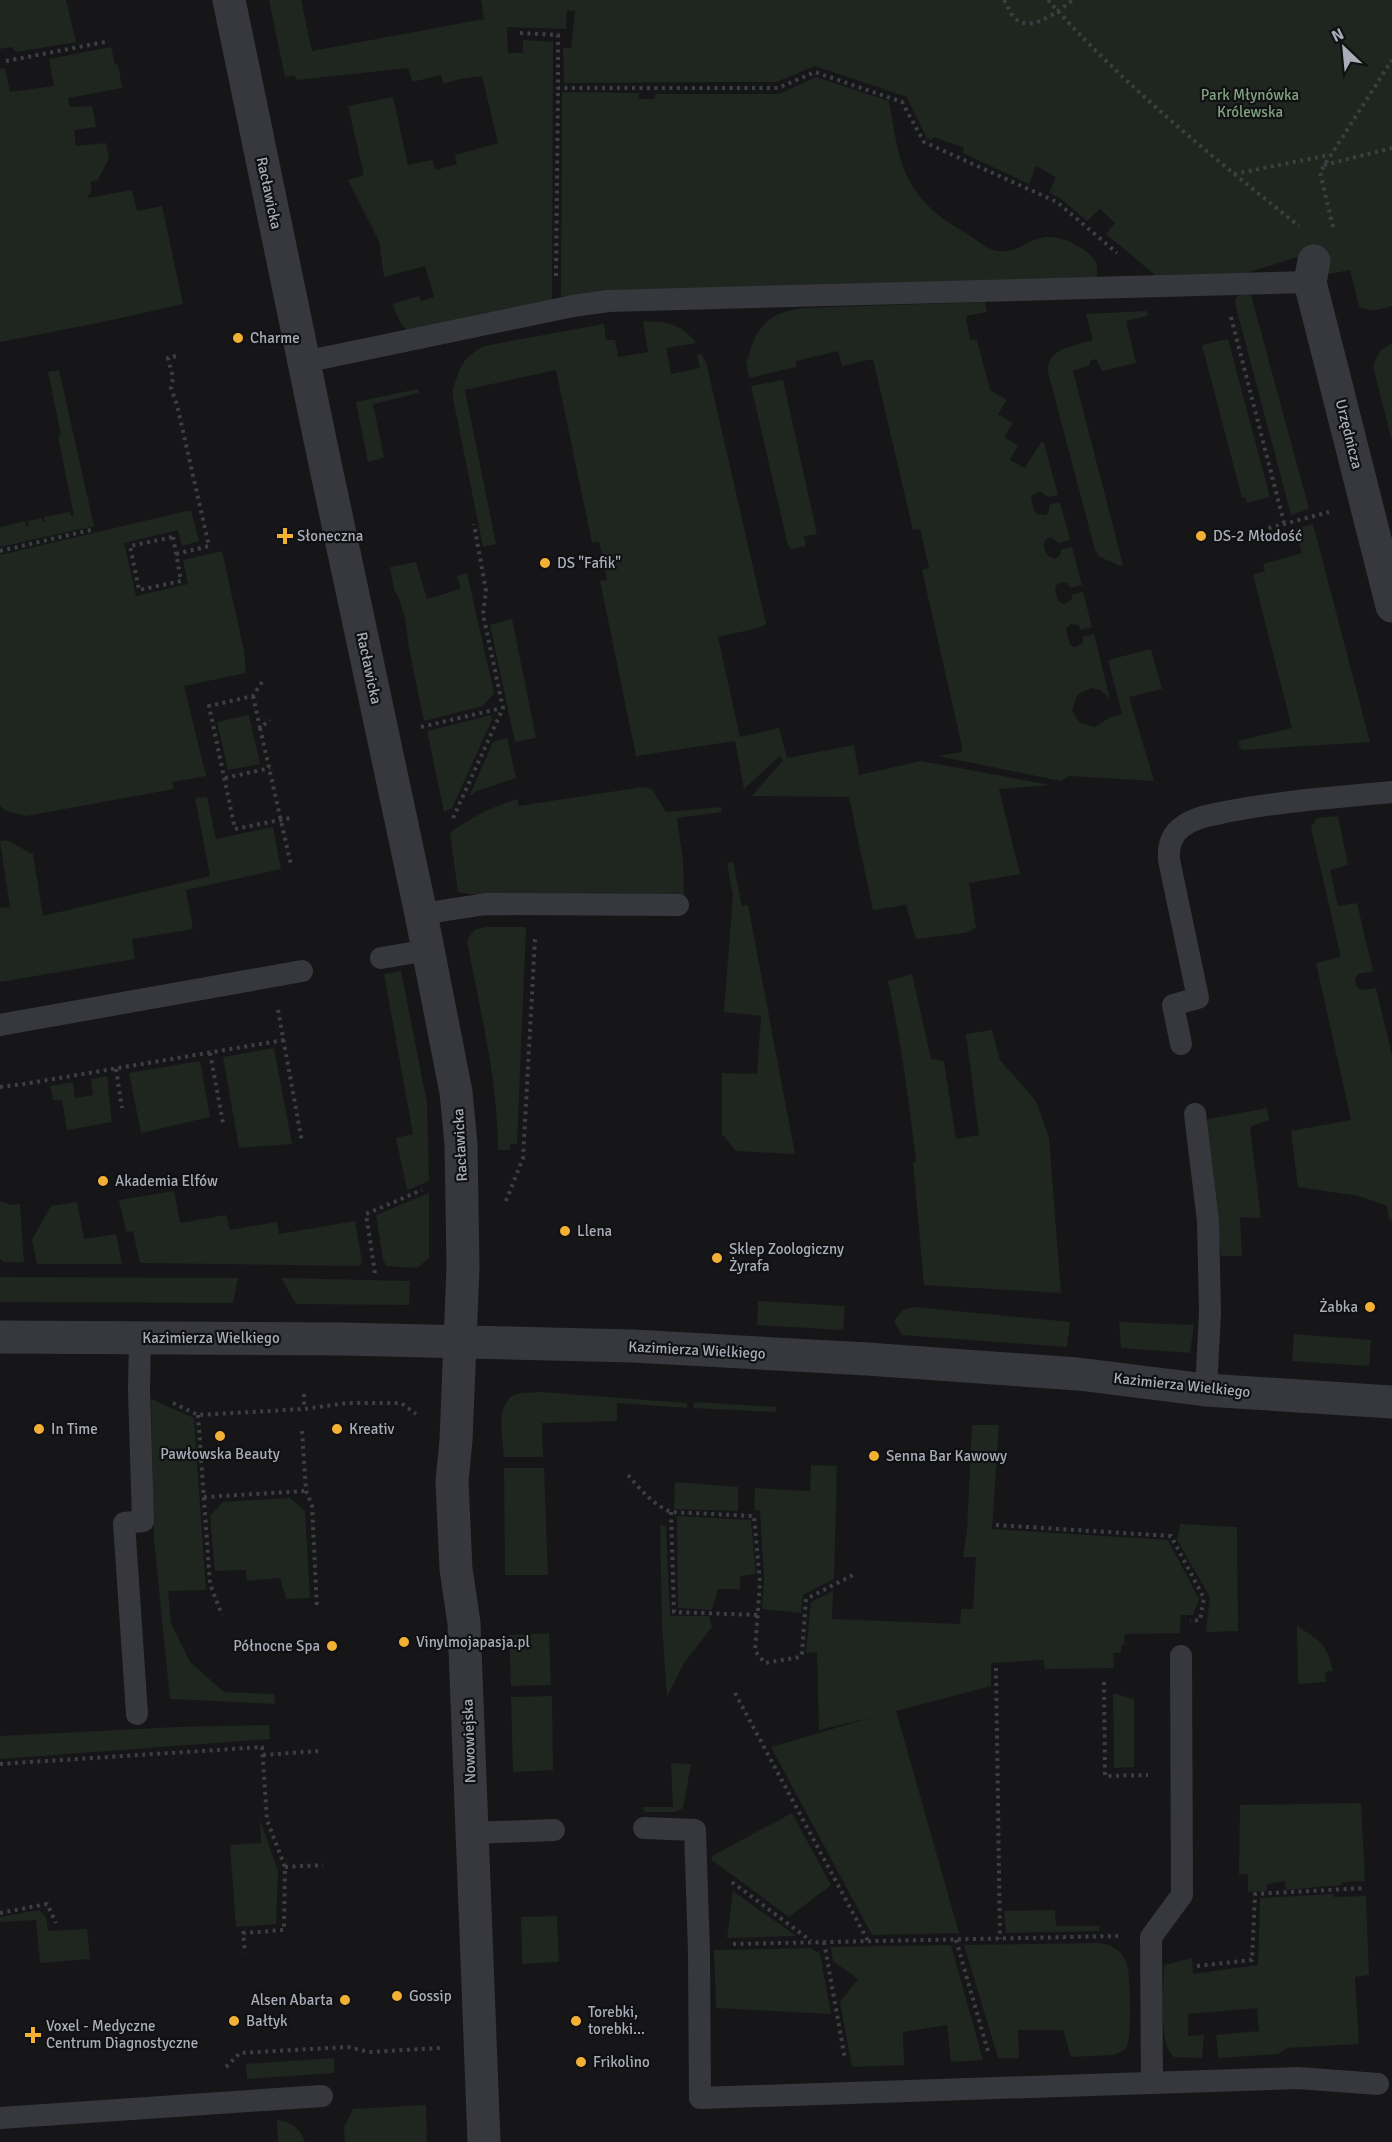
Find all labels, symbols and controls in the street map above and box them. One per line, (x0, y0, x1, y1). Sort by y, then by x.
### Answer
north arrow (1314, 18, 1374, 78)
text: N (1328, 24, 1347, 47)
park label: Park Młynówka Królewska (1201, 86, 1299, 121)
street label: Racławicka (253, 155, 285, 231)
place label: Charme (250, 329, 300, 347)
marker: Charme (231, 331, 245, 345)
street label: Urzędnicza (1332, 397, 1366, 471)
place label: Słoneczna (297, 527, 363, 545)
place label: DS-2 Młodość (1213, 527, 1302, 545)
marker: Słoneczna (278, 529, 292, 543)
marker: DS-2 Młodość (1194, 529, 1208, 543)
place label: DS "Fafik" (557, 554, 621, 572)
marker: DS "Fafik" (538, 556, 552, 570)
street label: Racławicka (353, 630, 385, 706)
street label: Racławicka (449, 1108, 471, 1182)
place label: Akademia Elfów (115, 1172, 218, 1190)
marker: Akademia Elfów (96, 1174, 110, 1188)
place label: Llena (577, 1222, 612, 1240)
marker: Llena (558, 1224, 572, 1238)
place label: Sklep Zoologiczny Żyrafa (729, 1240, 844, 1275)
marker: Sklep Zoologiczny Żyrafa (710, 1251, 724, 1265)
place label: Żabka (1319, 1298, 1358, 1316)
marker: Żabka (1363, 1300, 1377, 1314)
street label: Kazimierza Wielkiego (142, 1329, 280, 1347)
street label: Kazimierza Wielkiego (628, 1337, 766, 1363)
street label: Kazimierza Wielkiego (1113, 1369, 1252, 1401)
place label: In Time (51, 1420, 98, 1438)
place label: Kreativ (349, 1420, 394, 1438)
marker: In Time (32, 1422, 46, 1436)
marker: Kreativ (330, 1422, 344, 1436)
marker: Pawłowska Beauty (213, 1429, 227, 1443)
place label: Pawłowska Beauty (160, 1445, 280, 1463)
place label: Senna Bar Kawowy (886, 1447, 1007, 1465)
marker: Senna Bar Kawowy (867, 1449, 881, 1463)
place label: Vinylmojapasja.pl (416, 1633, 530, 1651)
marker: Vinylmojapasja.pl (397, 1635, 411, 1649)
place label: Północne Spa (233, 1637, 320, 1655)
marker: Północne Spa (325, 1639, 339, 1653)
street label: Nowowiejska (459, 1698, 479, 1784)
place label: Gossip (409, 1987, 452, 2005)
marker: Gossip (390, 1989, 404, 2003)
place label: Alsen Abarta (251, 1991, 333, 2009)
marker: Alsen Abarta (338, 1993, 352, 2007)
place label: Torebki, torebki... (588, 2003, 645, 2038)
place label: Bałtyk (246, 2012, 288, 2030)
marker: Bałtyk (227, 2014, 241, 2028)
marker: Torebki, torebki... (569, 2014, 583, 2028)
place label: Voxel - Medyczne Centrum Diagnostyczne (46, 2017, 198, 2052)
marker: Voxel - Medyczne Centrum Diagnostyczne (24, 2026, 42, 2044)
place label: Frikolino (593, 2053, 650, 2071)
marker: Frikolino (574, 2055, 588, 2069)

